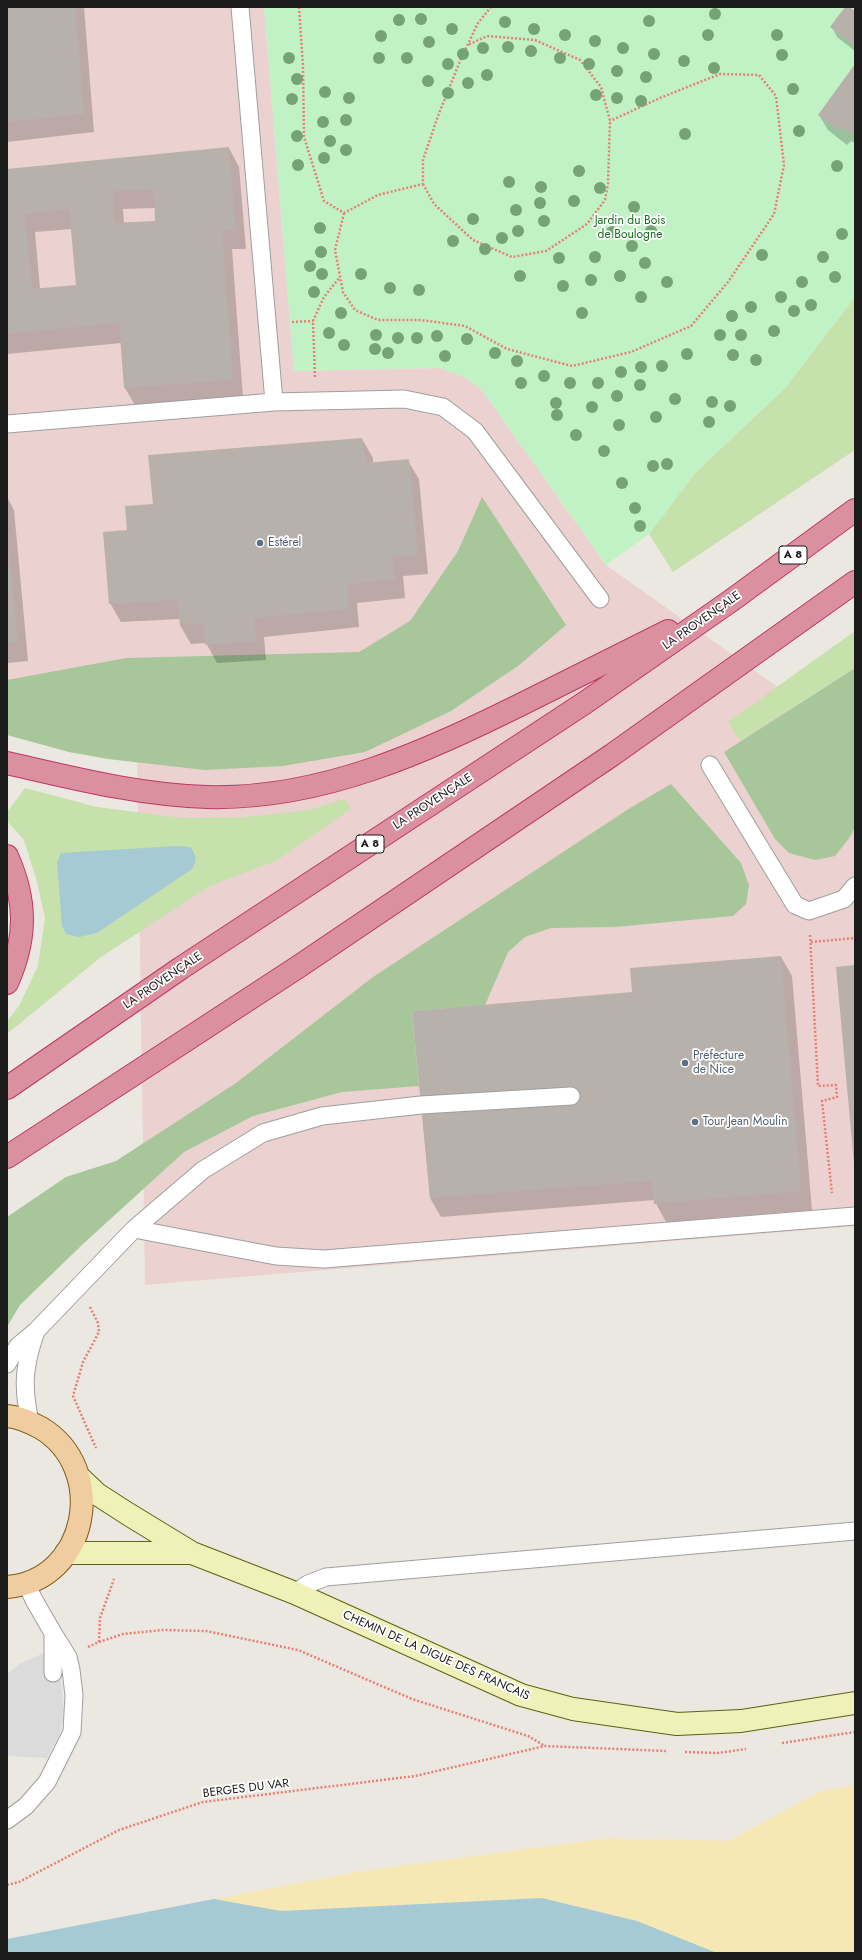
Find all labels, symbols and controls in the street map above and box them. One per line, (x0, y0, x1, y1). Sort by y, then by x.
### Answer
park label: Jardin du Bois de Boulogne (595, 214, 665, 242)
place label: Estérel (268, 536, 301, 550)
marker: Estérel (255, 538, 265, 548)
road number: A 8 (779, 546, 807, 564)
street label: LA PROVENÇALE (660, 589, 744, 653)
street label: LA PROVENÇALE (391, 771, 475, 833)
road number: A 8 (356, 835, 384, 853)
street label: LA PROVENÇALE (121, 949, 205, 1013)
place label: Préfecture de Nice (693, 1049, 744, 1077)
marker: Préfecture de Nice (680, 1058, 690, 1068)
place label: Tour Jean Moulin (703, 1115, 787, 1129)
marker: Tour Jean Moulin (690, 1117, 700, 1127)
street label: CHEMIN DE LA DIGUE DES FRANCAIS (340, 1608, 532, 1704)
street label: BERGES DU VAR (202, 1777, 290, 1801)

